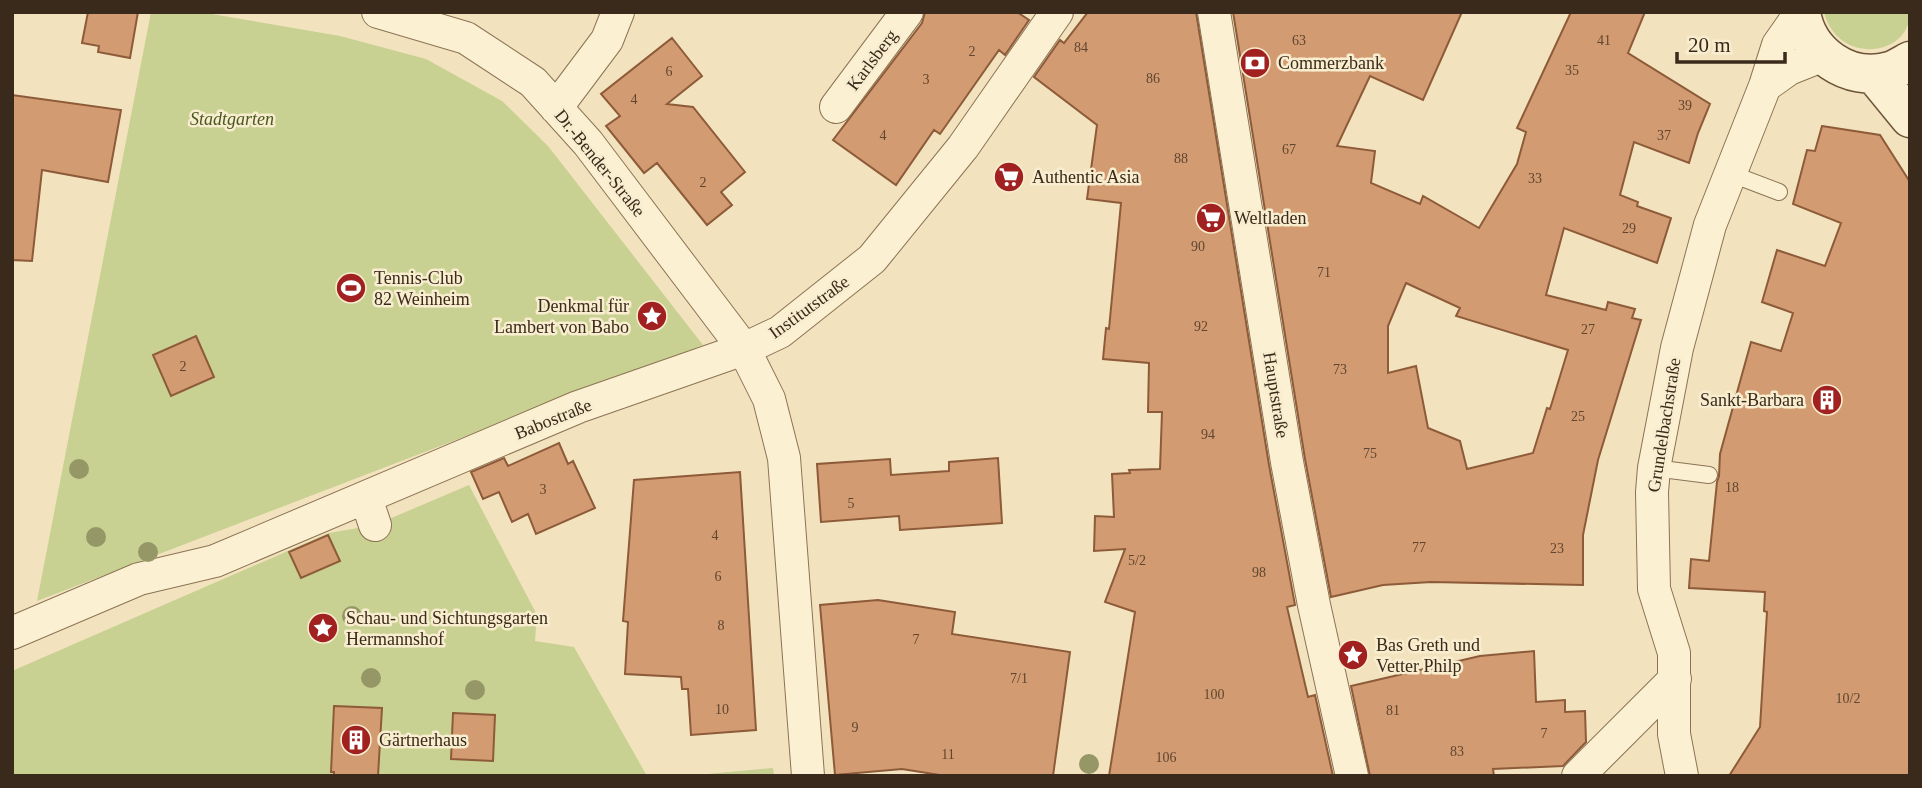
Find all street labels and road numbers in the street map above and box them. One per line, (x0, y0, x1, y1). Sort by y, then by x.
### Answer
street label: Karlsberg (843, 26, 901, 94)
street label: Dr.-Bender-Straße (551, 105, 649, 221)
street label: Institutstraße (765, 271, 853, 343)
street label: Hauptstraße (1259, 350, 1293, 440)
street label: Grundelbachstraße (1643, 356, 1685, 494)
street label: Babostraße (512, 395, 594, 443)

